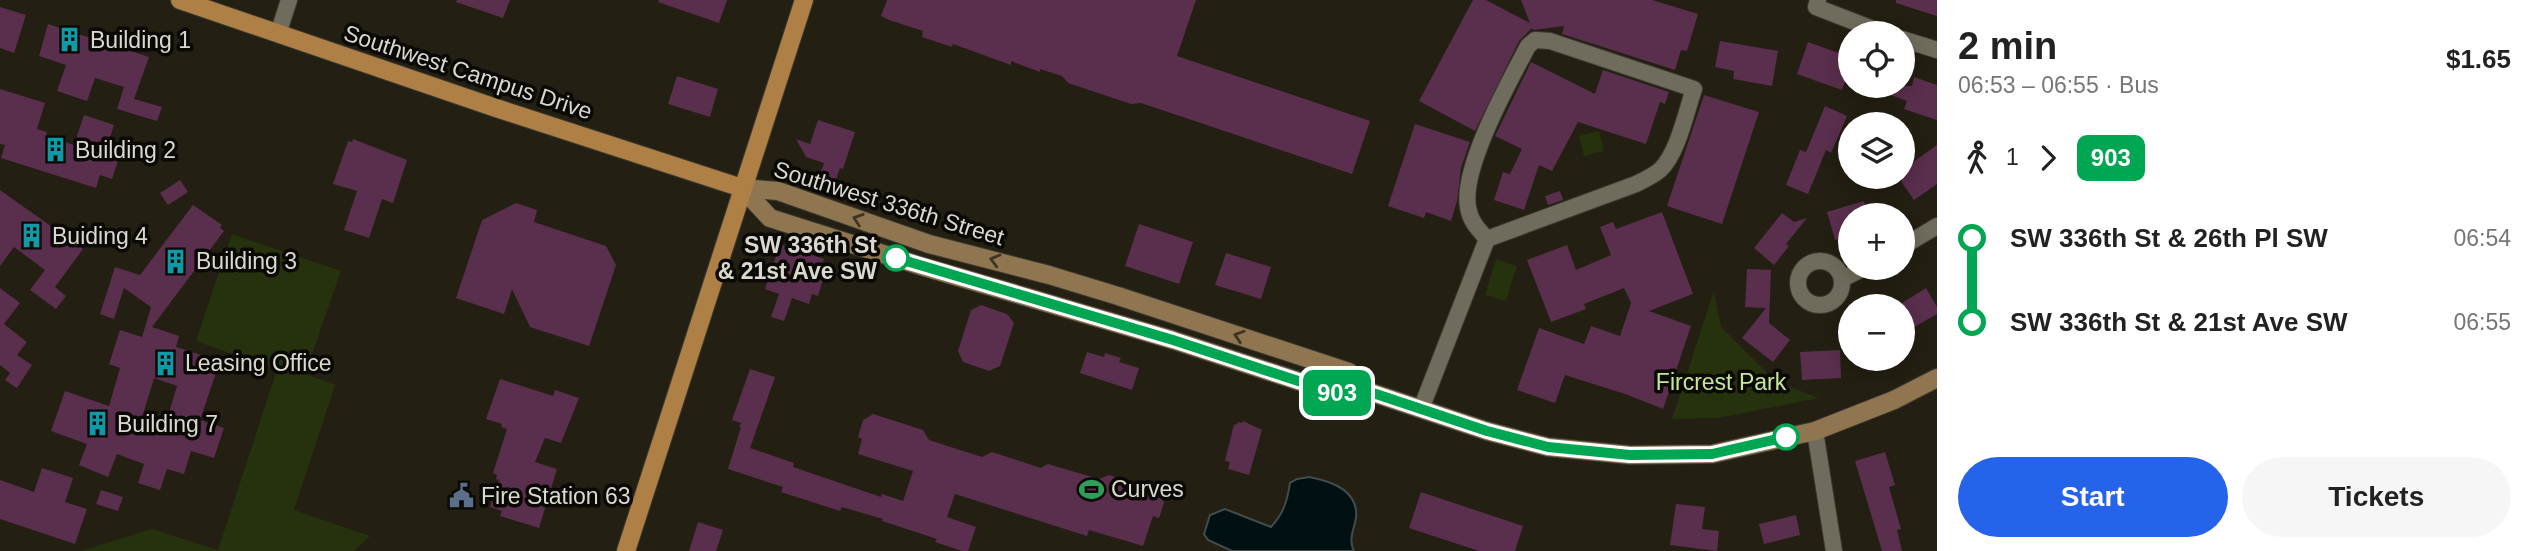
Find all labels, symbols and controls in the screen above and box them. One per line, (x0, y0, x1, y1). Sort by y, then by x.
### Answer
street label: Southwest Campus Drive (341, 20, 595, 124)
map controls (1838, 21, 1915, 371)
button: locate (1838, 21, 1915, 98)
text: 2 min (1958, 25, 2057, 67)
building icon: Building 1 (56, 26, 84, 54)
place label: Building 1 (90, 27, 191, 53)
text: $1.65 (2446, 44, 2511, 74)
text: 06:53 – 06:55 · Bus (1958, 72, 2159, 98)
button: layers (1838, 112, 1915, 189)
building icon: Building 2 (41, 136, 69, 164)
place label: Building 2 (75, 137, 176, 163)
icon: walk (1958, 139, 1996, 177)
icon: forward (2029, 139, 2067, 177)
text: 1 (2006, 144, 2019, 170)
text: 903 (2091, 144, 2131, 171)
street label: Southwest 336th Street (771, 156, 1008, 251)
button: + (1838, 203, 1915, 280)
one-way arrow (852, 213, 864, 227)
building icon: Buiding 4 (18, 222, 46, 250)
place label: Buiding 4 (52, 223, 148, 249)
text: SW 336th St & 26th Pl SW (2010, 223, 2328, 253)
text: 06:54 (2453, 225, 2511, 251)
place label: SW 336th St & 21st Ave SW (718, 232, 877, 284)
marker: SW 336th St & 21st Ave SW (883, 245, 909, 271)
building icon: Building 3 (162, 247, 190, 275)
place label: Building 3 (196, 248, 297, 274)
one-way arrow (989, 254, 1001, 269)
button: − (1838, 294, 1915, 371)
text: SW 336th St & 21st Ave SW (2010, 307, 2348, 337)
text: 06:55 (2453, 309, 2511, 335)
one-way arrow (1234, 330, 1246, 344)
building icon: Leasing Office (151, 349, 179, 377)
place label: Leasing Office (185, 350, 332, 376)
park label: Fircrest Park (1656, 369, 1787, 395)
line badge: 903 (1297, 370, 1377, 416)
text: 903 (1317, 379, 1357, 406)
building icon: Building 7 (83, 410, 111, 438)
place label: Building 7 (117, 411, 218, 437)
unlabelled marker (1773, 424, 1799, 450)
button: Start (1958, 457, 2228, 537)
button: Tickets (2242, 457, 2511, 537)
sports icon: Curves (1077, 475, 1105, 503)
place label: Curves (1111, 476, 1184, 502)
public building icon: Fire Station 63 (447, 482, 475, 510)
place label: Fire Station 63 (481, 483, 631, 509)

